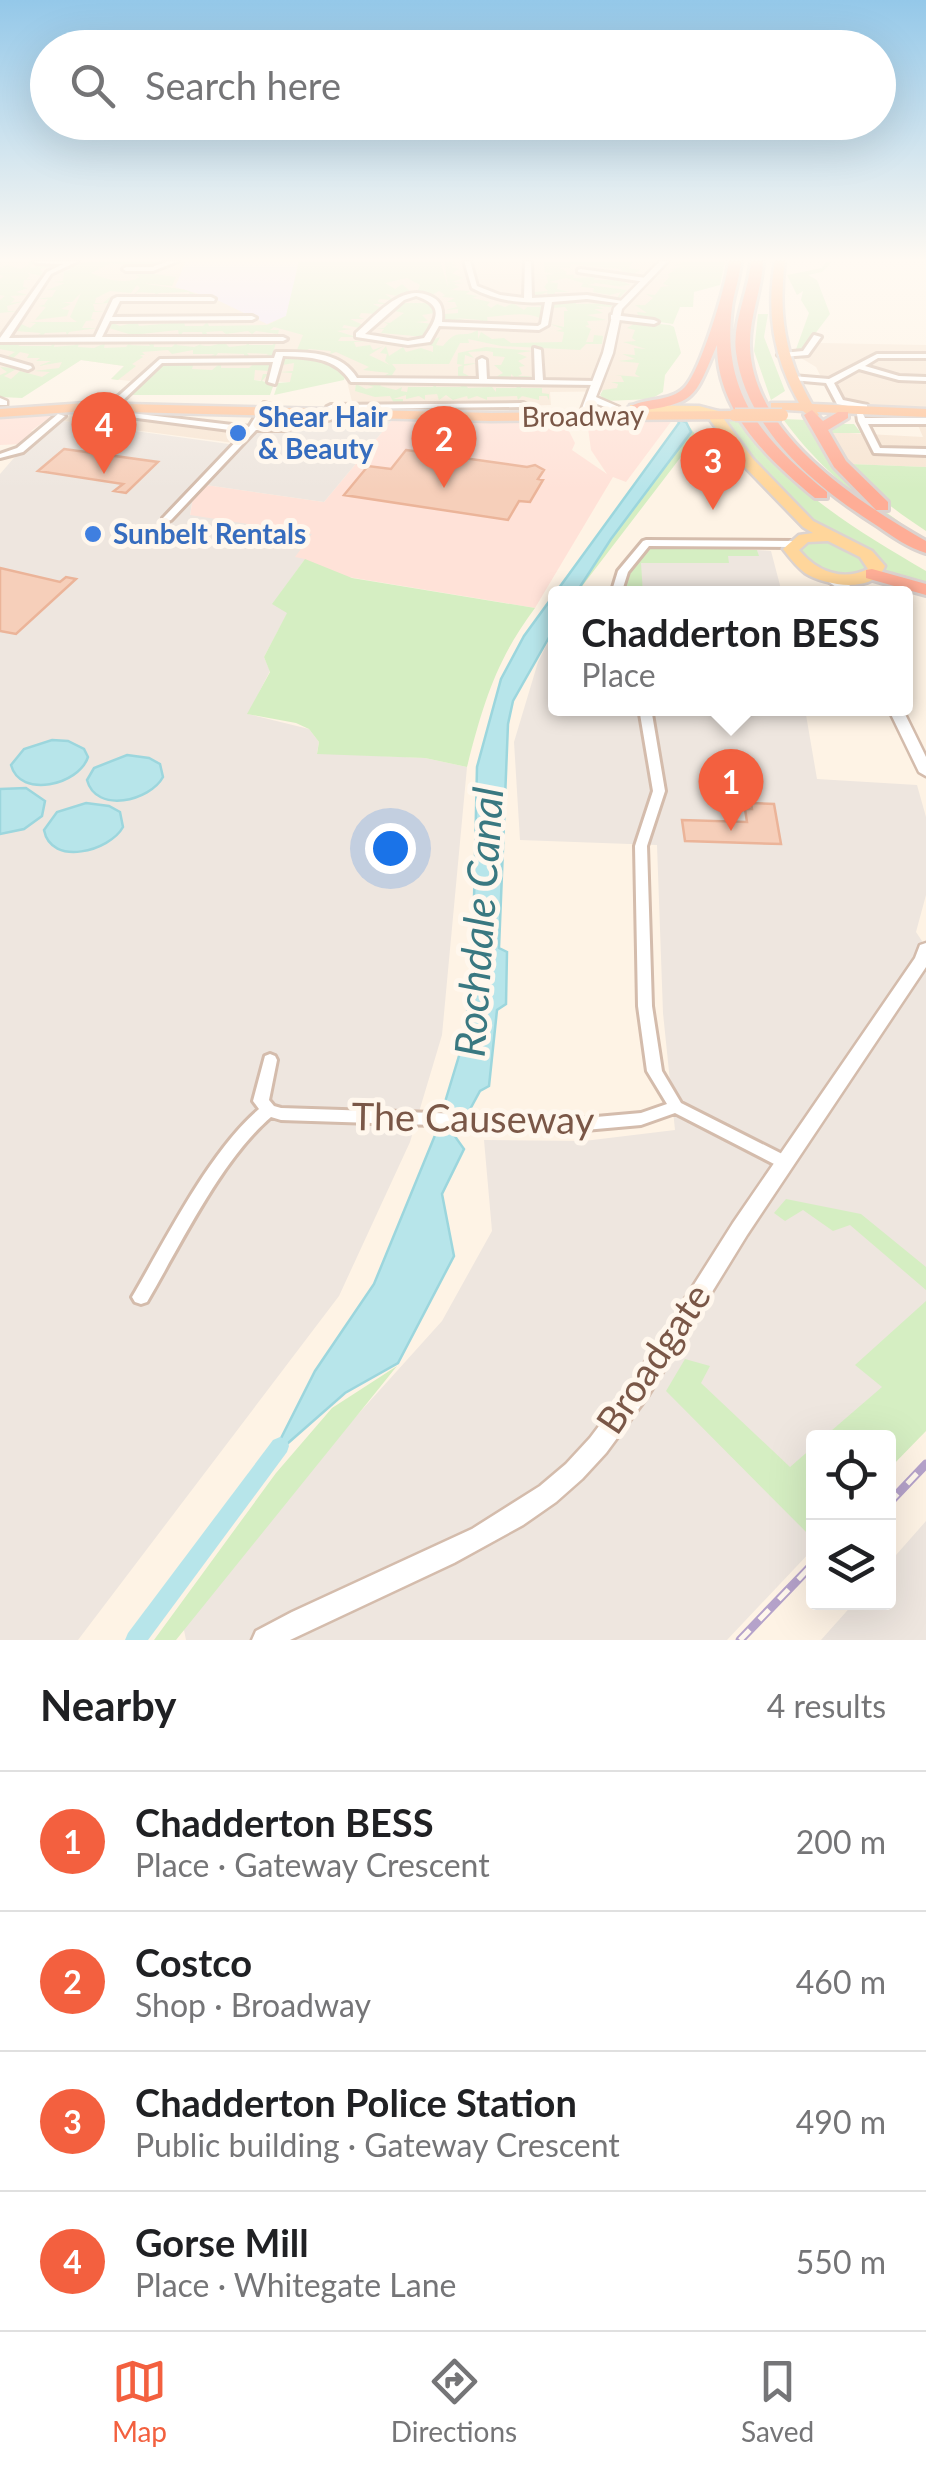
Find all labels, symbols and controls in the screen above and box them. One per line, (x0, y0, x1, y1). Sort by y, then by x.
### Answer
search box (30, 30, 896, 140)
icon: search (65, 58, 120, 113)
text: Search here (145, 62, 341, 108)
pin: 4 (72, 392, 136, 474)
street label: Broadway (521, 397, 645, 433)
place label: Shear Hair & Beauty (258, 399, 388, 465)
pin: 2 (412, 406, 476, 488)
marker: Shear Hair & Beauty (227, 422, 249, 444)
pin: 3 (680, 428, 746, 510)
place label: Sunbelt Rentals (113, 516, 306, 550)
marker: Sunbelt Rentals (82, 523, 104, 545)
popup (548, 586, 913, 716)
text: Chadderton BESS (581, 609, 880, 655)
text: Place (581, 655, 656, 694)
pin: 1 (698, 748, 764, 831)
water label: Rochdale Canal (444, 786, 512, 1058)
your location (365, 823, 416, 874)
street label: The Causeway (351, 1092, 595, 1142)
street label: Broadgate (585, 1274, 719, 1442)
map controls (806, 1430, 896, 1610)
button: locate (806, 1430, 896, 1520)
button: layers (806, 1520, 896, 1610)
text: Nearby (40, 1680, 177, 1730)
text: 4 results (767, 1686, 886, 1725)
text: Chadderton BESS (135, 1799, 434, 1845)
text: 1 (63, 1822, 82, 1861)
text: 200 m (796, 1822, 886, 1861)
text: Place · Gateway Crescent (135, 1845, 490, 1884)
text: Costco (135, 1939, 252, 1985)
text: 2 (63, 1962, 82, 2001)
text: 460 m (796, 1962, 886, 2001)
text: Shop · Broadway (135, 1985, 371, 2024)
text: Chadderton Police Station (135, 2079, 577, 2125)
text: 3 (63, 2102, 82, 2141)
text: 490 m (796, 2102, 886, 2141)
text: Public building · Gateway Crescent (135, 2125, 620, 2164)
text: Gorse Mill (135, 2219, 309, 2265)
text: 4 (63, 2242, 82, 2281)
text: 550 m (796, 2242, 886, 2281)
text: Place · Whitegate Lane (135, 2265, 456, 2304)
tab: Map (112, 2354, 167, 2448)
tab: Directions (391, 2354, 517, 2448)
tab: Saved (741, 2354, 814, 2448)

